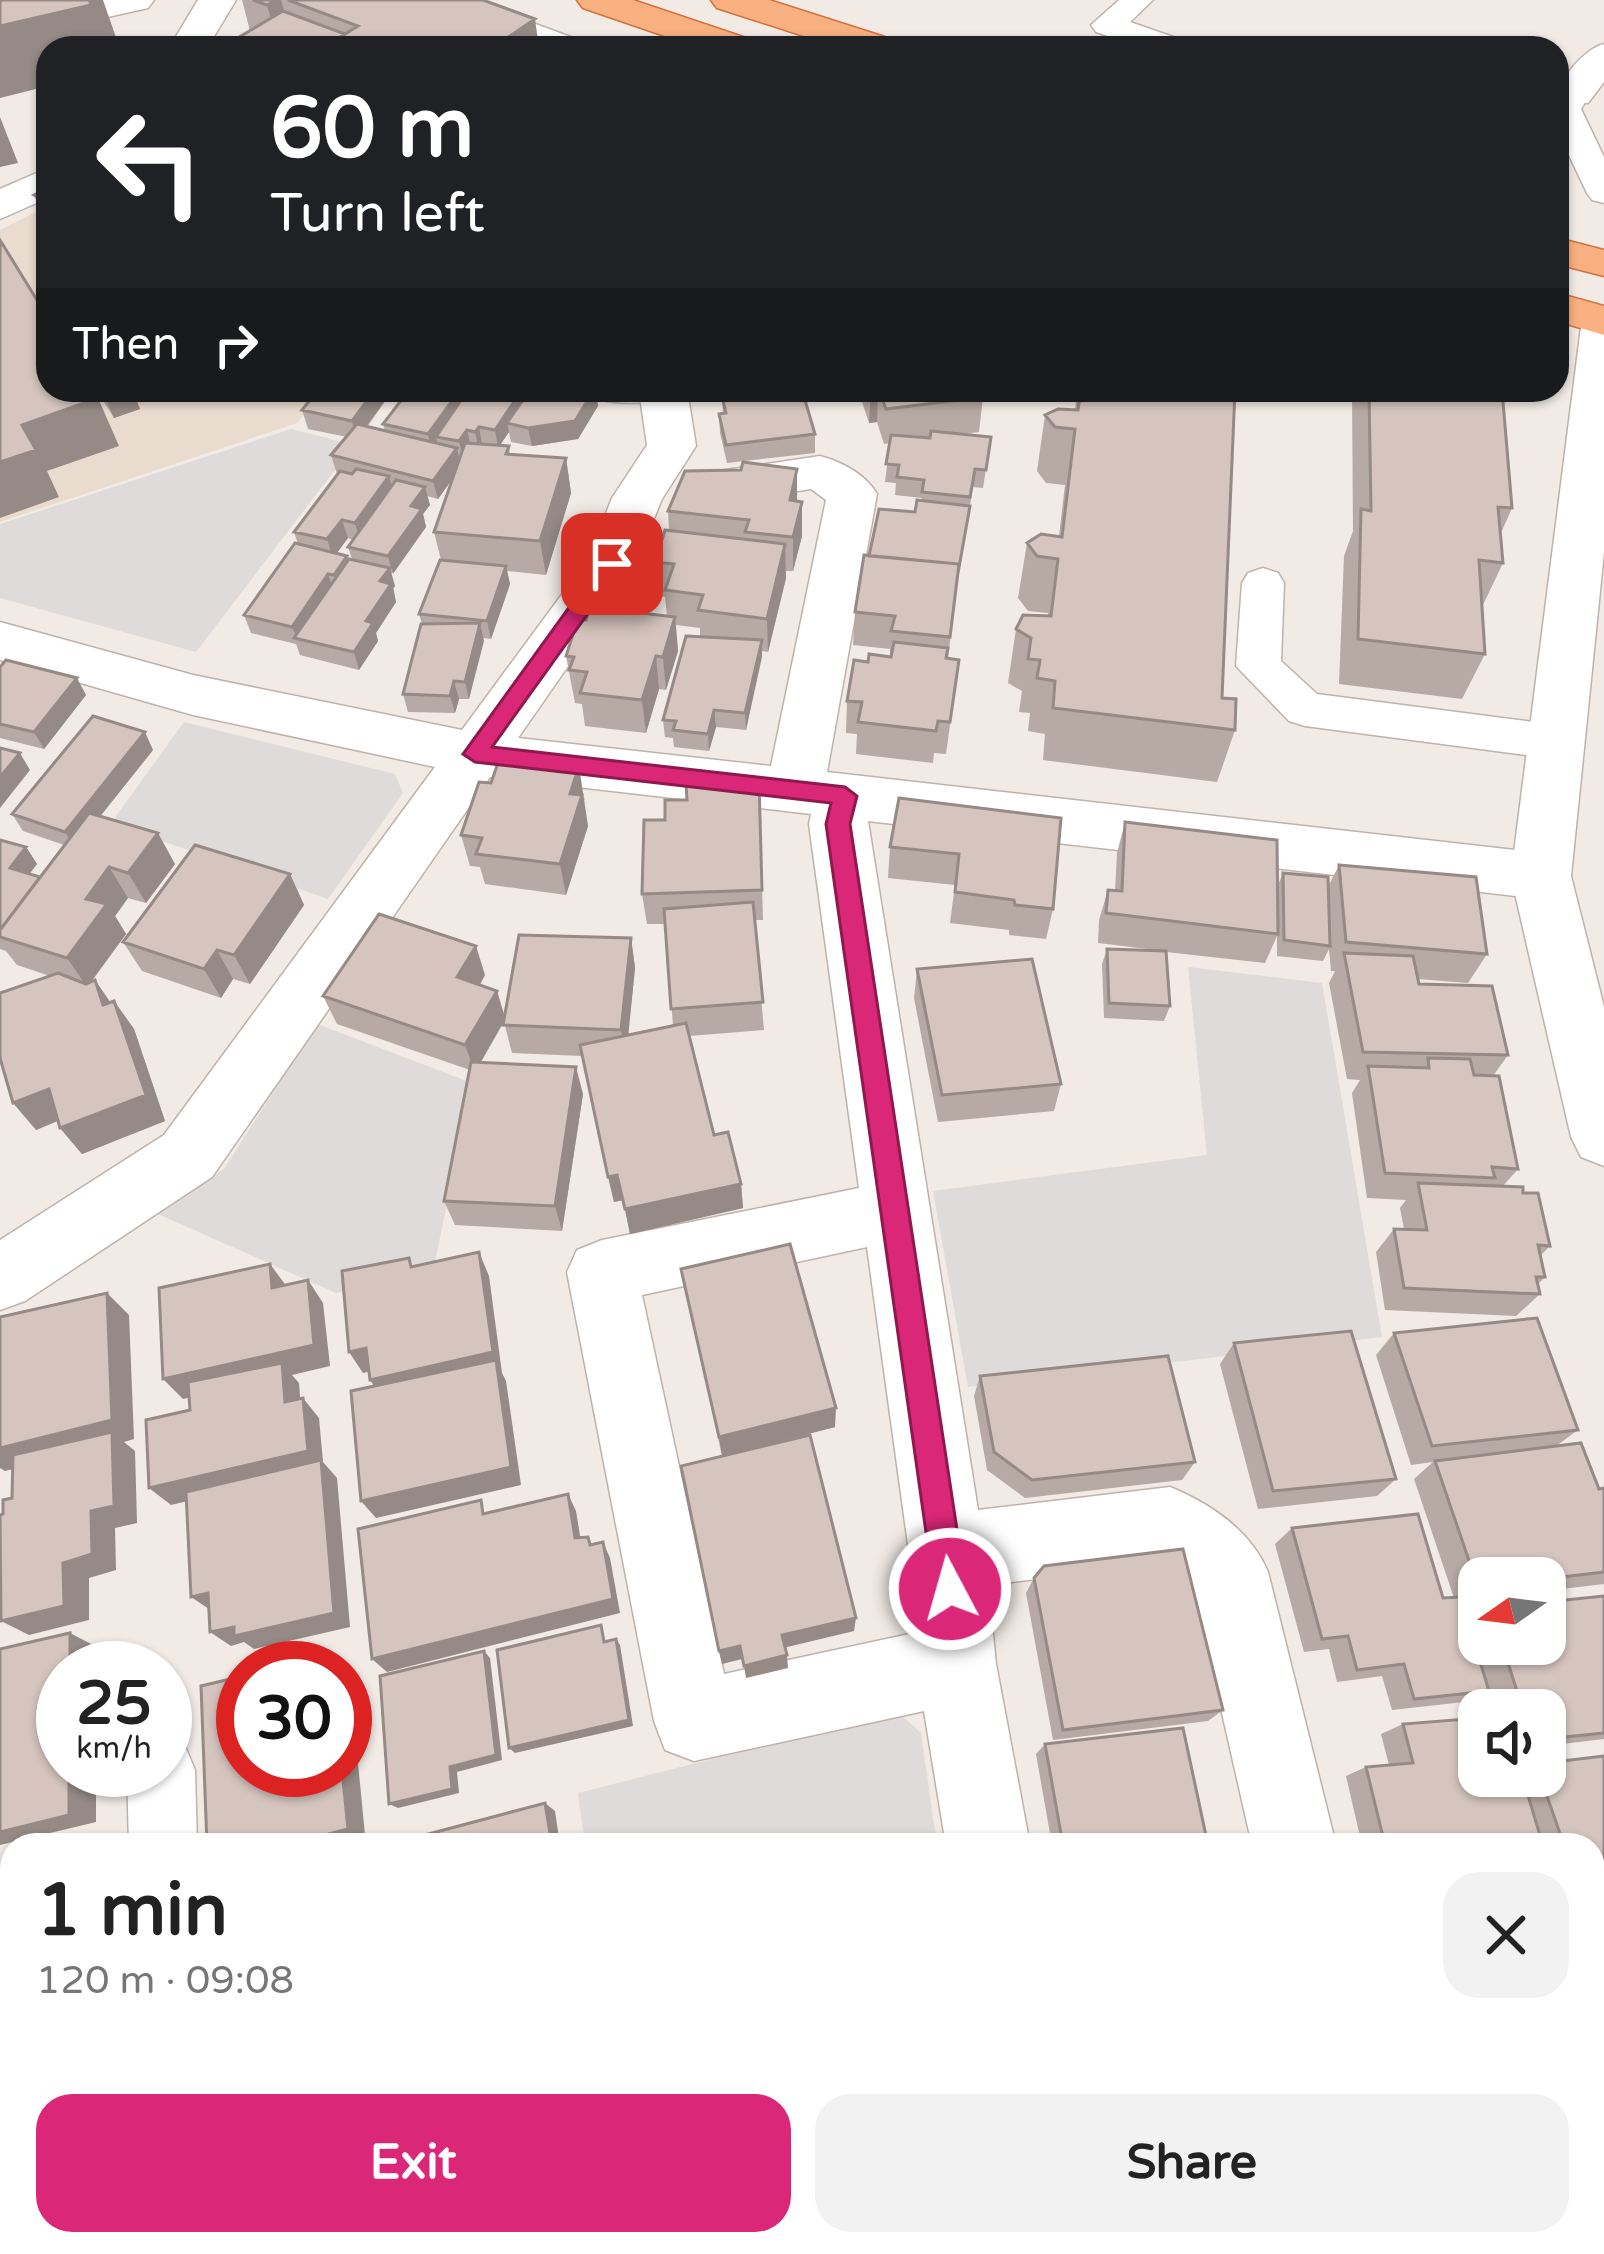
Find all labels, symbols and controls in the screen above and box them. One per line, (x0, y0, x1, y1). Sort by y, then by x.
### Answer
text: 60 m (270, 79, 474, 180)
icon: left (72, 84, 228, 240)
text: Turn left (270, 181, 485, 246)
icon: right (203, 312, 269, 378)
text: Then (72, 318, 179, 372)
pin (561, 513, 663, 615)
icon: arrive (579, 531, 645, 597)
position arrow (887, 1526, 1013, 1652)
north arrow (1458, 1557, 1566, 1665)
map controls (1458, 1557, 1566, 1797)
speed limit sign: 30 (216, 1641, 372, 1797)
text: 25 (76, 1668, 152, 1740)
button: sound (1458, 1689, 1566, 1797)
text: km/h (76, 1730, 152, 1767)
text: 1 min (36, 1868, 228, 1955)
button: close (1443, 1872, 1569, 1998)
text: 120 m · 09:08 (36, 1957, 294, 2004)
button: Exit (36, 2094, 791, 2232)
button: Share (815, 2094, 1569, 2232)

